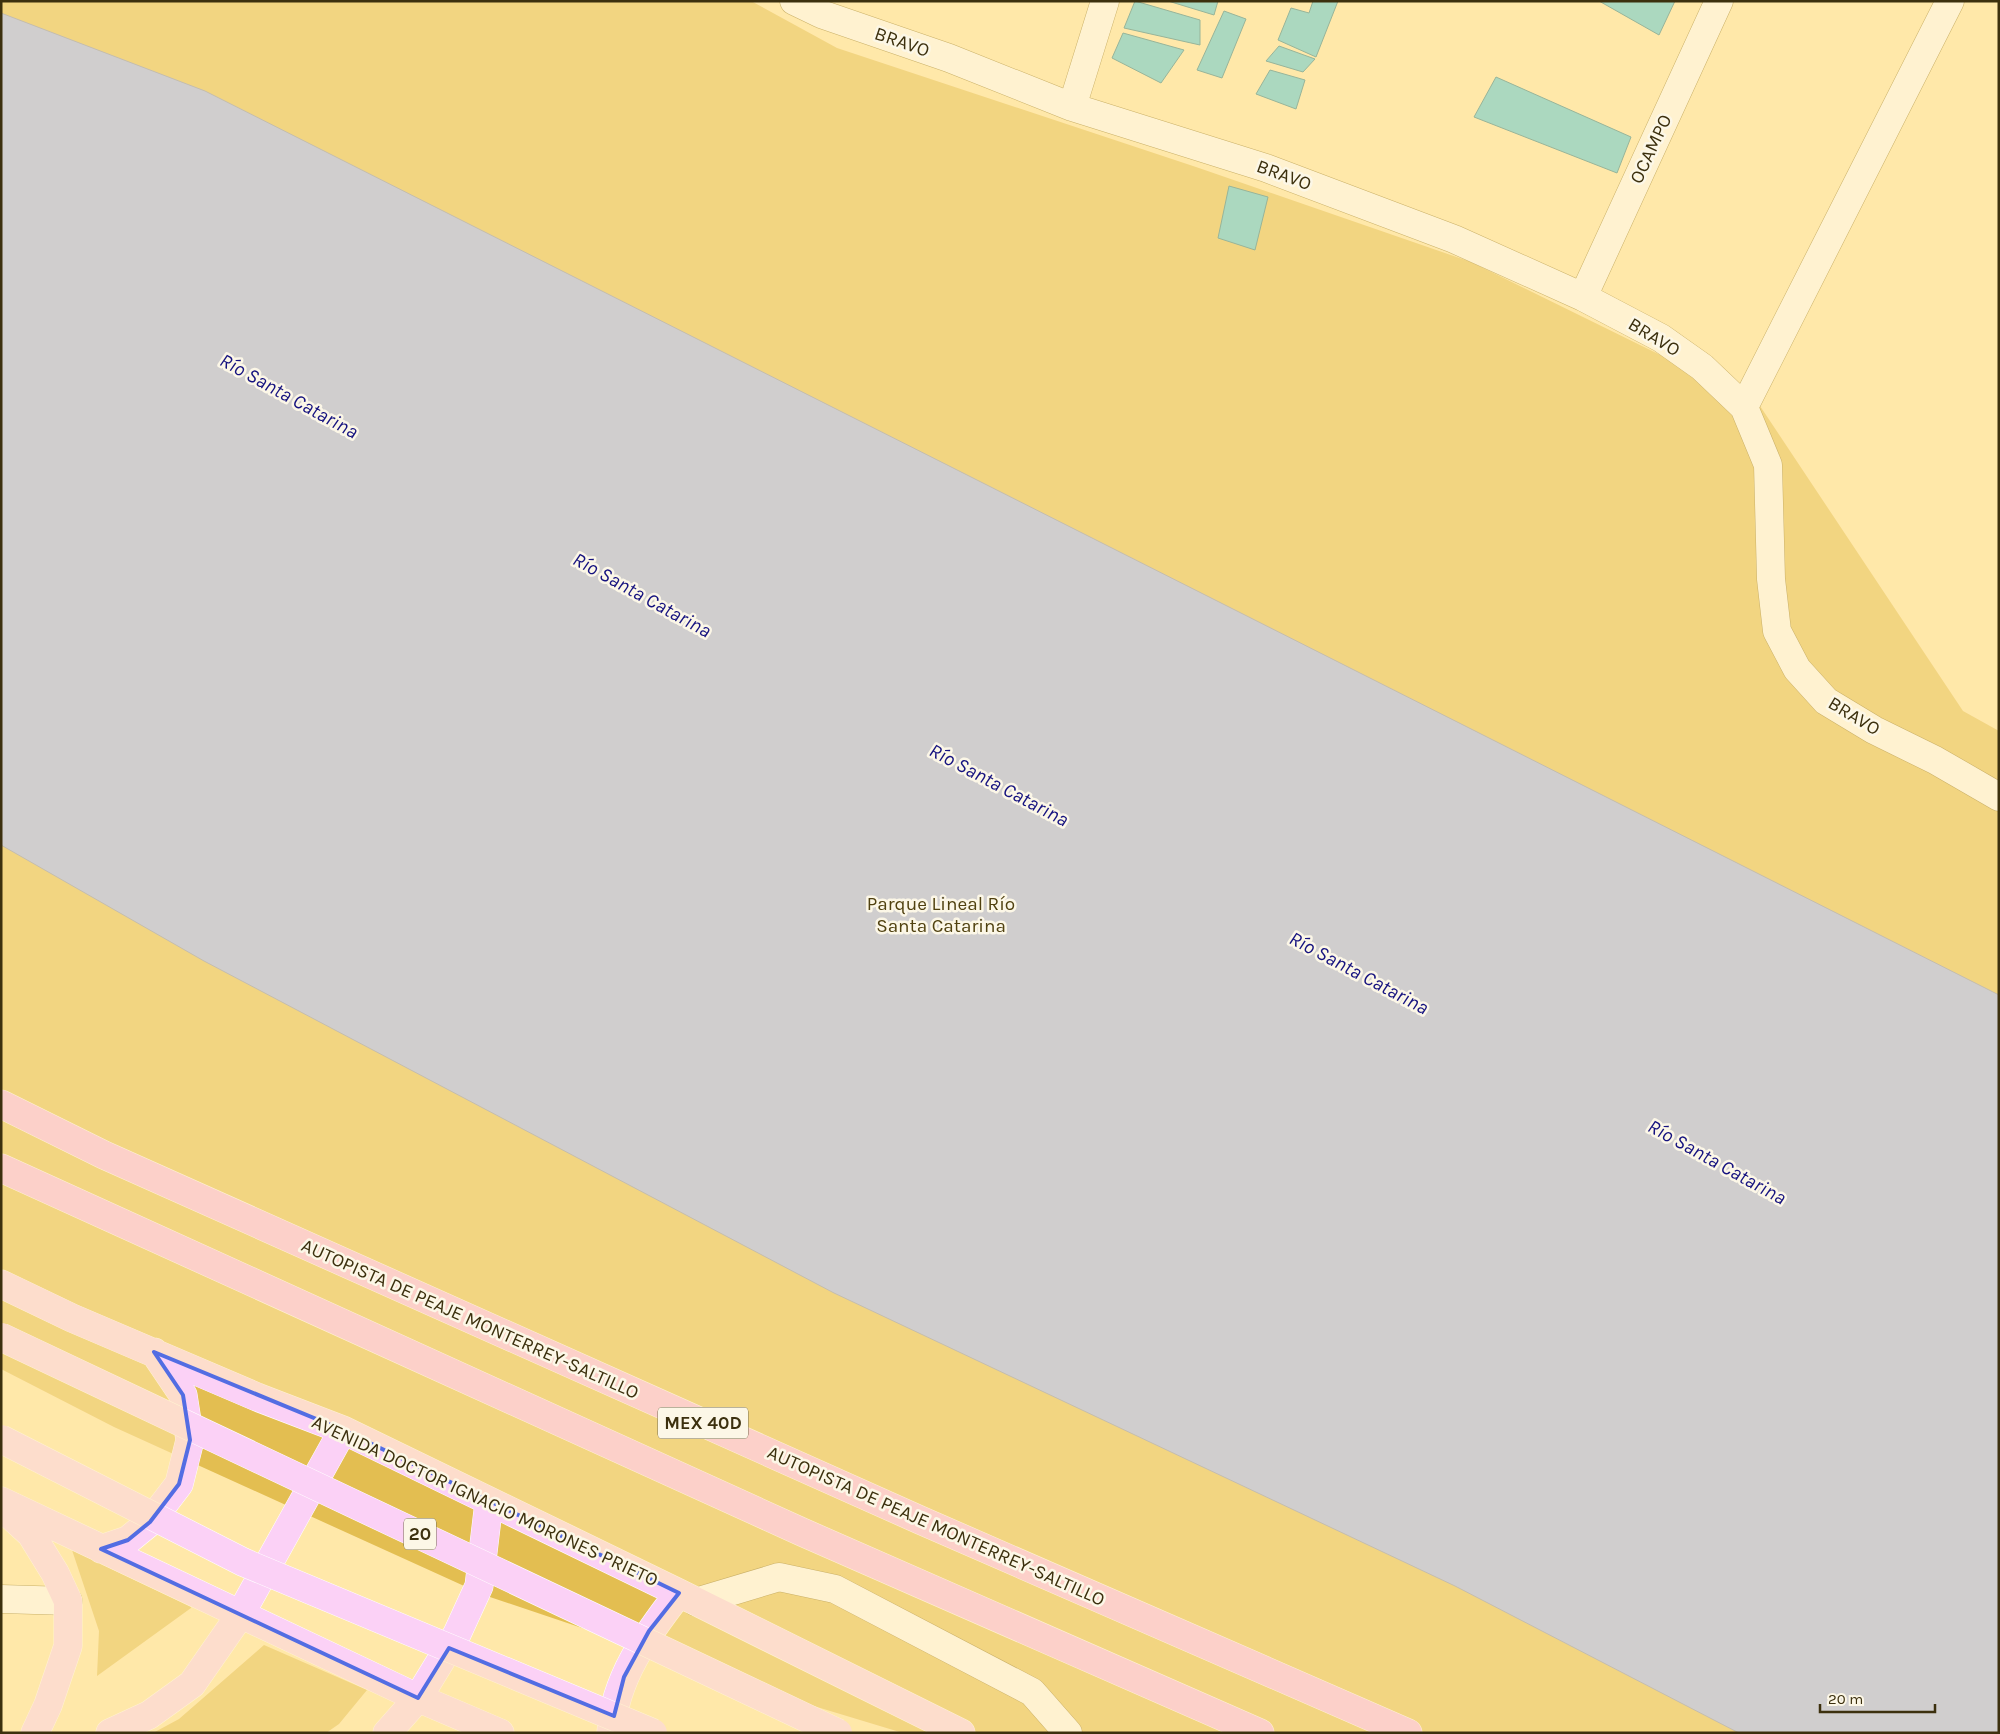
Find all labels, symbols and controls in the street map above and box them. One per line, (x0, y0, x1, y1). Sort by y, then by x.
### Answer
street label: BRAVO (872, 22, 932, 62)
street label: OCAMPO (1625, 111, 1677, 187)
street label: BRAVO (1254, 155, 1314, 195)
street label: BRAVO (1624, 313, 1684, 361)
water label: Río Santa Catarina (216, 348, 362, 444)
water label: Río Santa Catarina (569, 547, 715, 643)
street label: BRAVO (1824, 692, 1884, 740)
water label: Río Santa Catarina (925, 739, 1073, 831)
park label: Parque Lineal Río Santa Catarina (867, 893, 1015, 937)
water label: Río Santa Catarina (1285, 927, 1433, 1019)
water label: Río Santa Catarina (1644, 1114, 1790, 1210)
street label: AUTOPISTA DE PEAJE MONTERREY-SALTILLO (298, 1234, 642, 1404)
road number: MEX 40D (658, 1408, 748, 1439)
street label: AVENIDA DOCTOR IGNACIO MORONES PRIETO (308, 1411, 662, 1591)
street label: AUTOPISTA DE PEAJE MONTERREY-SALTILLO (764, 1441, 1108, 1611)
road number: 20 (404, 1518, 436, 1550)
scale bar (1820, 1682, 1935, 1714)
text: 20 m (1828, 1690, 1863, 1708)

